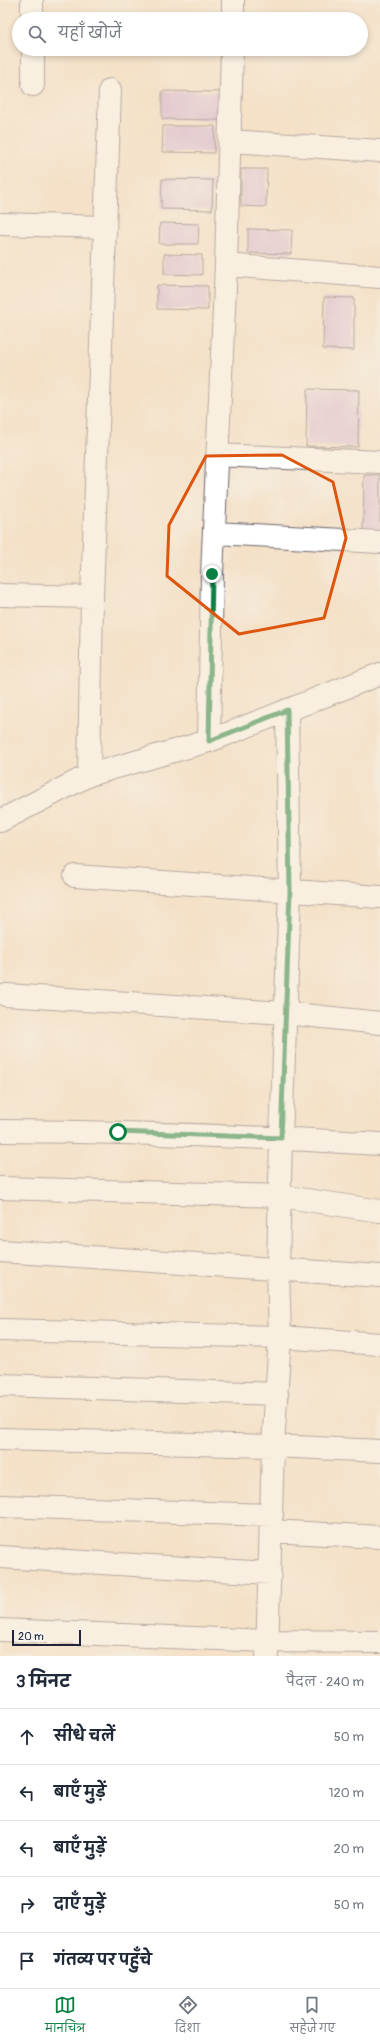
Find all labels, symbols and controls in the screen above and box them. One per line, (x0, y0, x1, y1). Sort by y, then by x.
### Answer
search box (12, 12, 368, 56)
icon: search (26, 23, 48, 45)
text: यहाँ खोजें (58, 24, 122, 43)
route end (203, 565, 221, 583)
route start (109, 1123, 127, 1141)
scale bar (12, 1628, 81, 1647)
text: 20 m (18, 1630, 44, 1643)
text: 3 मिनट (16, 1671, 70, 1692)
text: पैदल · 240 m (286, 1674, 364, 1690)
icon: ahead (16, 1726, 38, 1748)
text: सीधे चलें (54, 1727, 115, 1746)
text: 50 m (334, 1729, 364, 1745)
icon: left (16, 1782, 38, 1804)
text: बाएँ मुड़ें (54, 1783, 106, 1802)
text: 120 m (328, 1785, 364, 1801)
icon: left (16, 1838, 38, 1860)
text: बाएँ मुड़ें (54, 1839, 106, 1858)
text: 20 m (333, 1841, 364, 1857)
icon: right (16, 1894, 38, 1916)
text: दाएँ मुड़ें (54, 1895, 106, 1914)
text: 50 m (334, 1897, 364, 1913)
icon: arrive (16, 1950, 38, 1972)
text: गंतव्य पर पहुँचे (54, 1951, 152, 1970)
tab: मानचित्र (45, 1994, 85, 2040)
tab: दिशा (175, 1994, 200, 2040)
tab: सहेजे गए (290, 1994, 335, 2040)

